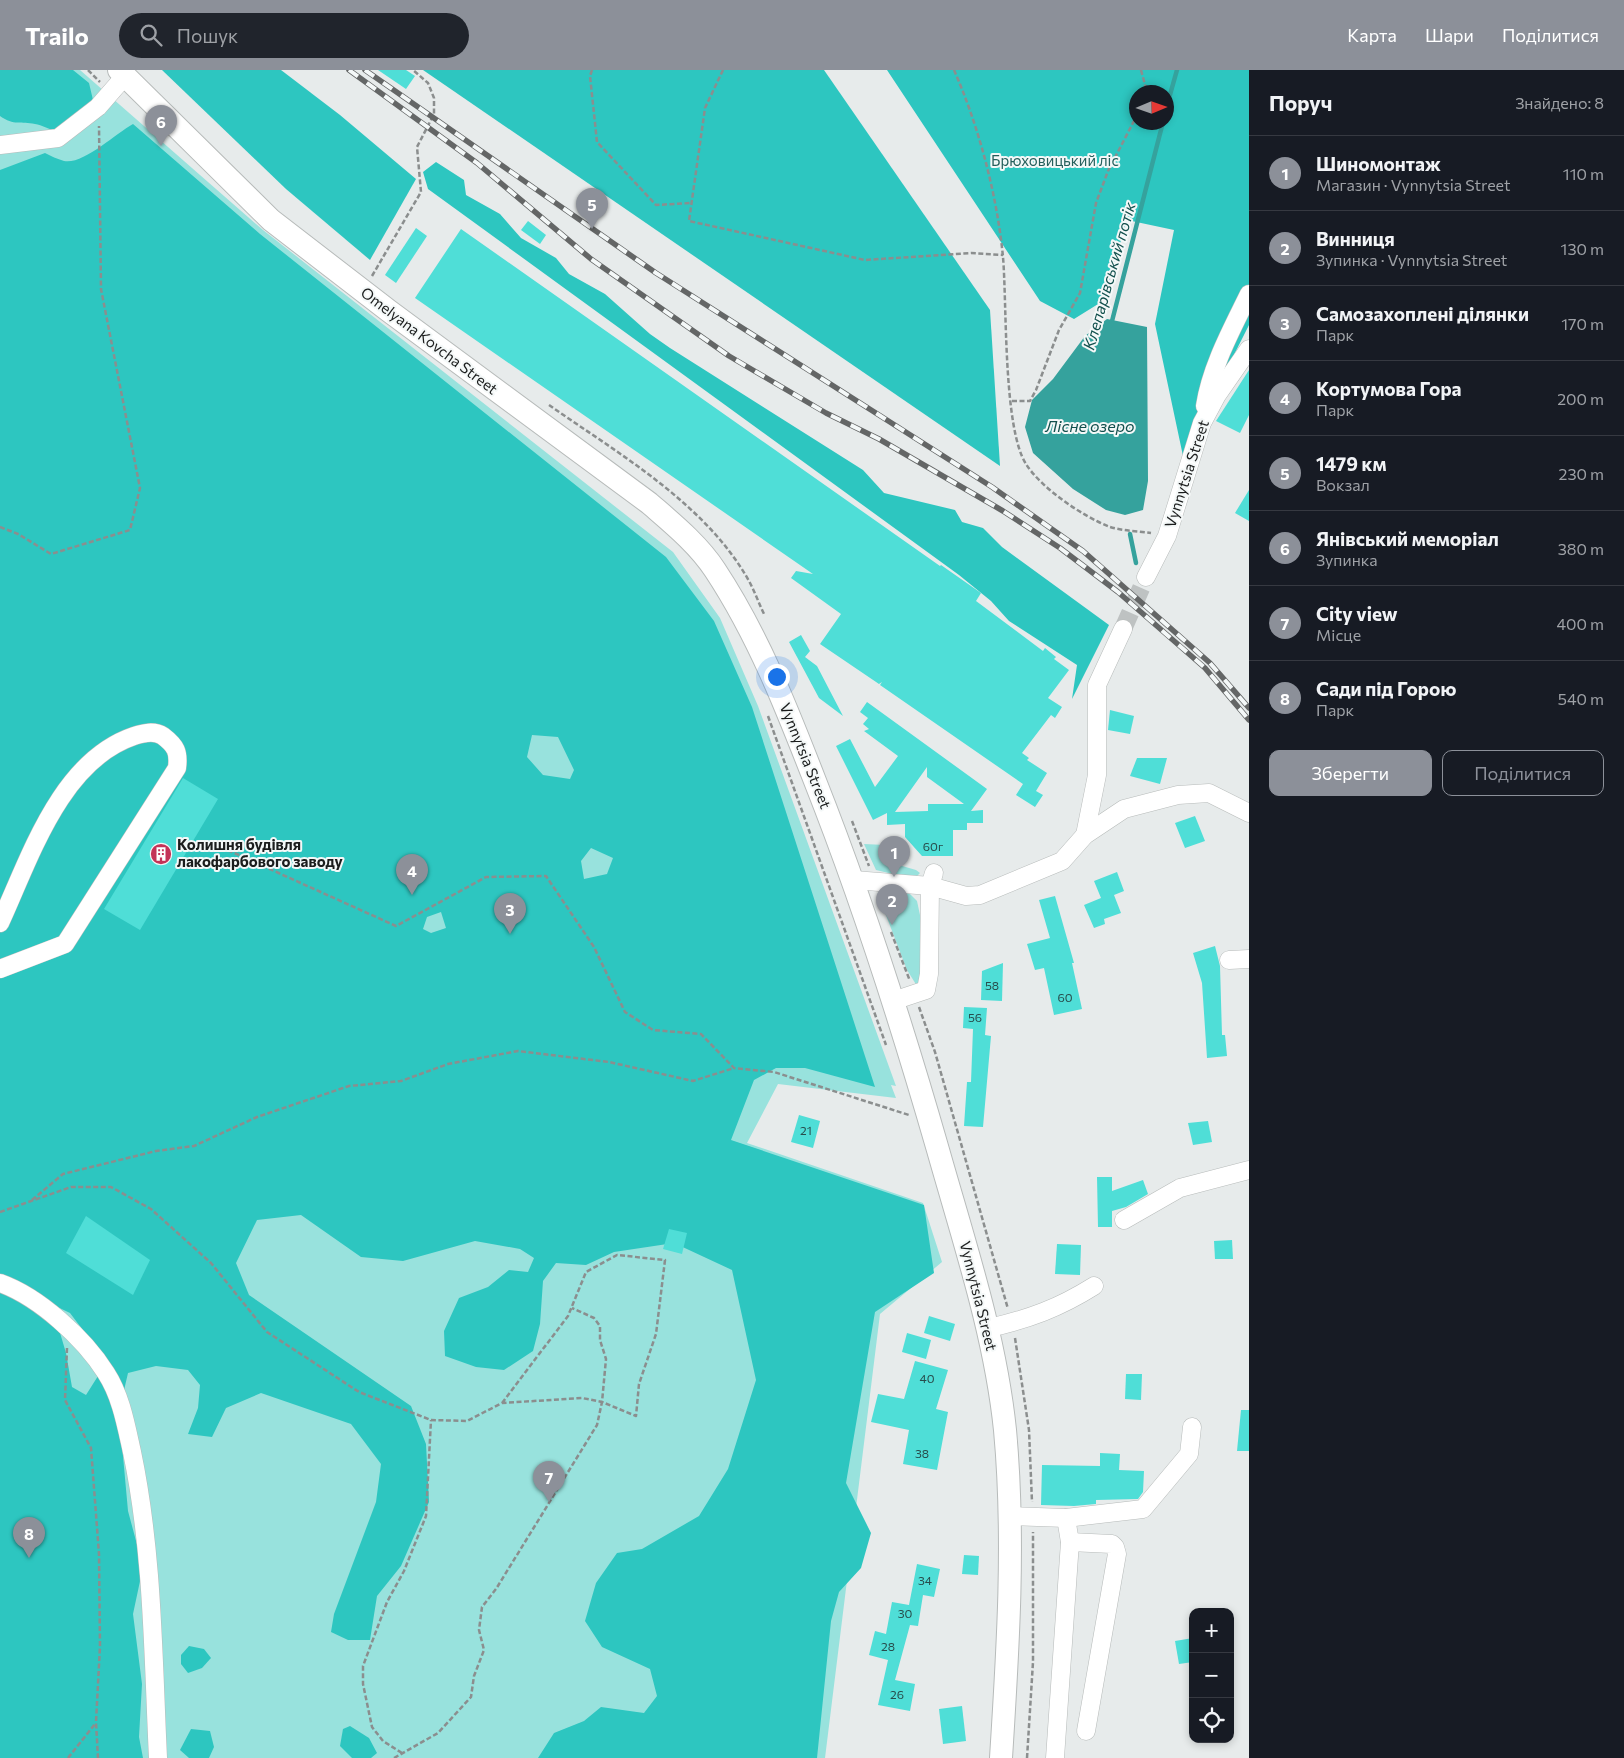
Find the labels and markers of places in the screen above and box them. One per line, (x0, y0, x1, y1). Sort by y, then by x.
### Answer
pin: 6 (145, 105, 177, 146)
pin: 5 (576, 188, 608, 229)
place label: Колишня будівля лакофарбового заводу (177, 835, 344, 870)
pin: 1 (878, 836, 910, 877)
building icon: Колишня будівля лакофарбового заводу (149, 842, 173, 866)
pin: 4 (396, 854, 428, 895)
pin: 2 (876, 884, 908, 925)
pin: 3 (494, 893, 526, 934)
pin: 7 (533, 1461, 565, 1502)
pin: 8 (13, 1517, 45, 1558)

